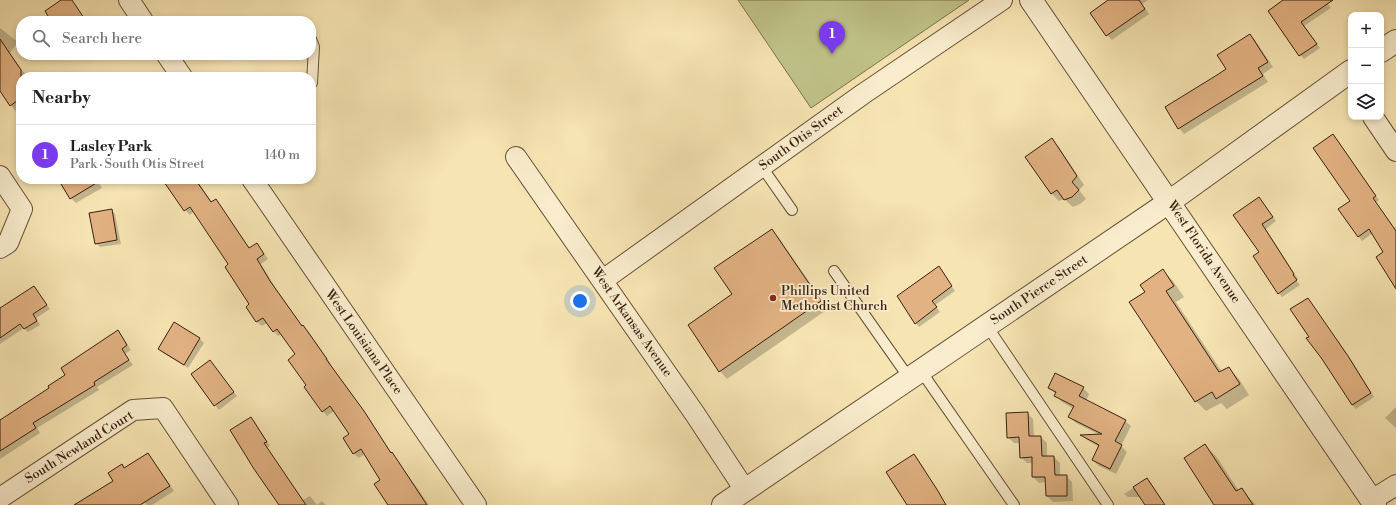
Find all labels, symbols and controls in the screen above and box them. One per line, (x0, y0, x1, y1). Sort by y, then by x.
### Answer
map controls (1348, 12, 1384, 120)
button: + (1348, 12, 1384, 48)
search box (16, 16, 316, 60)
pin: 1 (819, 21, 845, 54)
icon: search (30, 27, 52, 49)
text: Search here (62, 29, 142, 48)
button: − (1348, 48, 1384, 84)
button: layers (1348, 84, 1384, 120)
text: Nearby (32, 87, 91, 109)
street label: South Otis Street (756, 102, 847, 174)
text: Lasley Park (70, 137, 152, 156)
text: 1 (42, 147, 48, 163)
text: 140 m (264, 147, 300, 163)
text: Park · South Otis Street (70, 156, 205, 172)
street label: West Florida Avenue (1163, 197, 1244, 307)
street label: South Pierce Street (987, 251, 1091, 328)
street label: West Arkansas Avenue (588, 263, 676, 380)
place label: Phillips United Methodist Church (781, 283, 888, 314)
street label: West Louisiana Place (321, 286, 406, 398)
your location (570, 291, 590, 311)
marker: Phillips United Methodist Church (768, 293, 778, 303)
street label: South Newland Court (22, 407, 137, 487)

